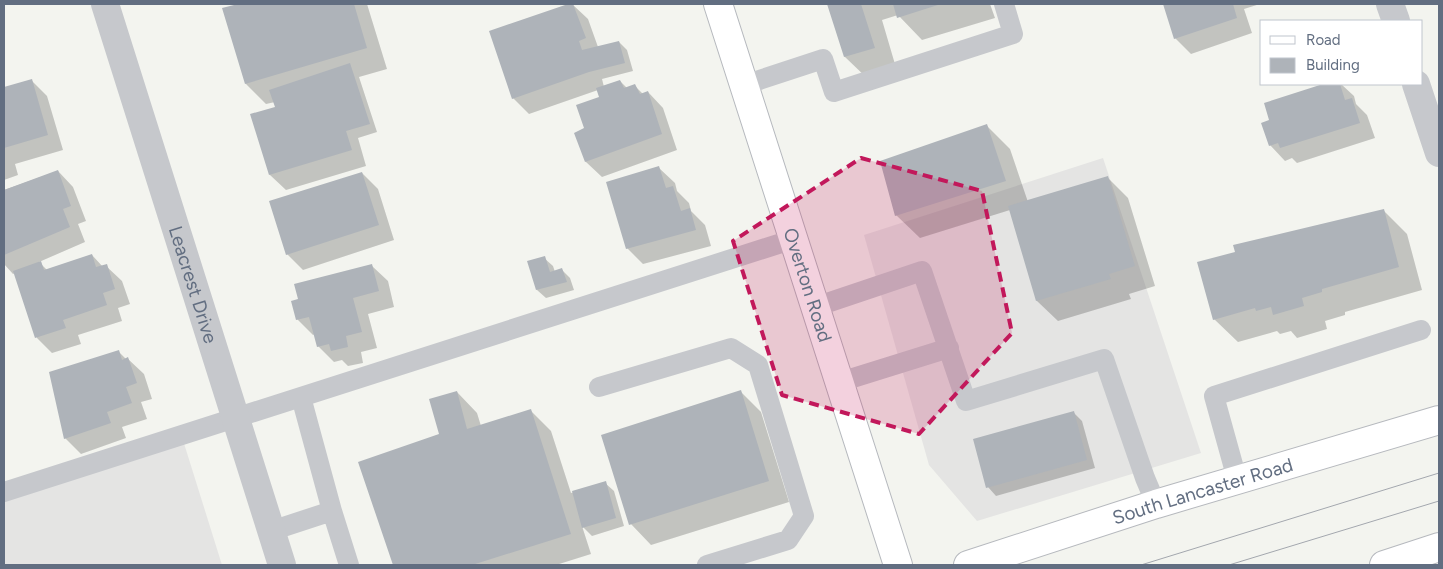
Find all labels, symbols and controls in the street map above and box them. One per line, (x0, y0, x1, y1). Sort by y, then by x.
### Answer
legend (1260, 20, 1423, 85)
text: Road (1306, 31, 1341, 49)
text: Building (1306, 56, 1360, 74)
street label: Leacrest Drive (164, 223, 223, 346)
street label: Overton Road (779, 225, 837, 345)
street label: South Lancaster Road (1109, 453, 1295, 529)

